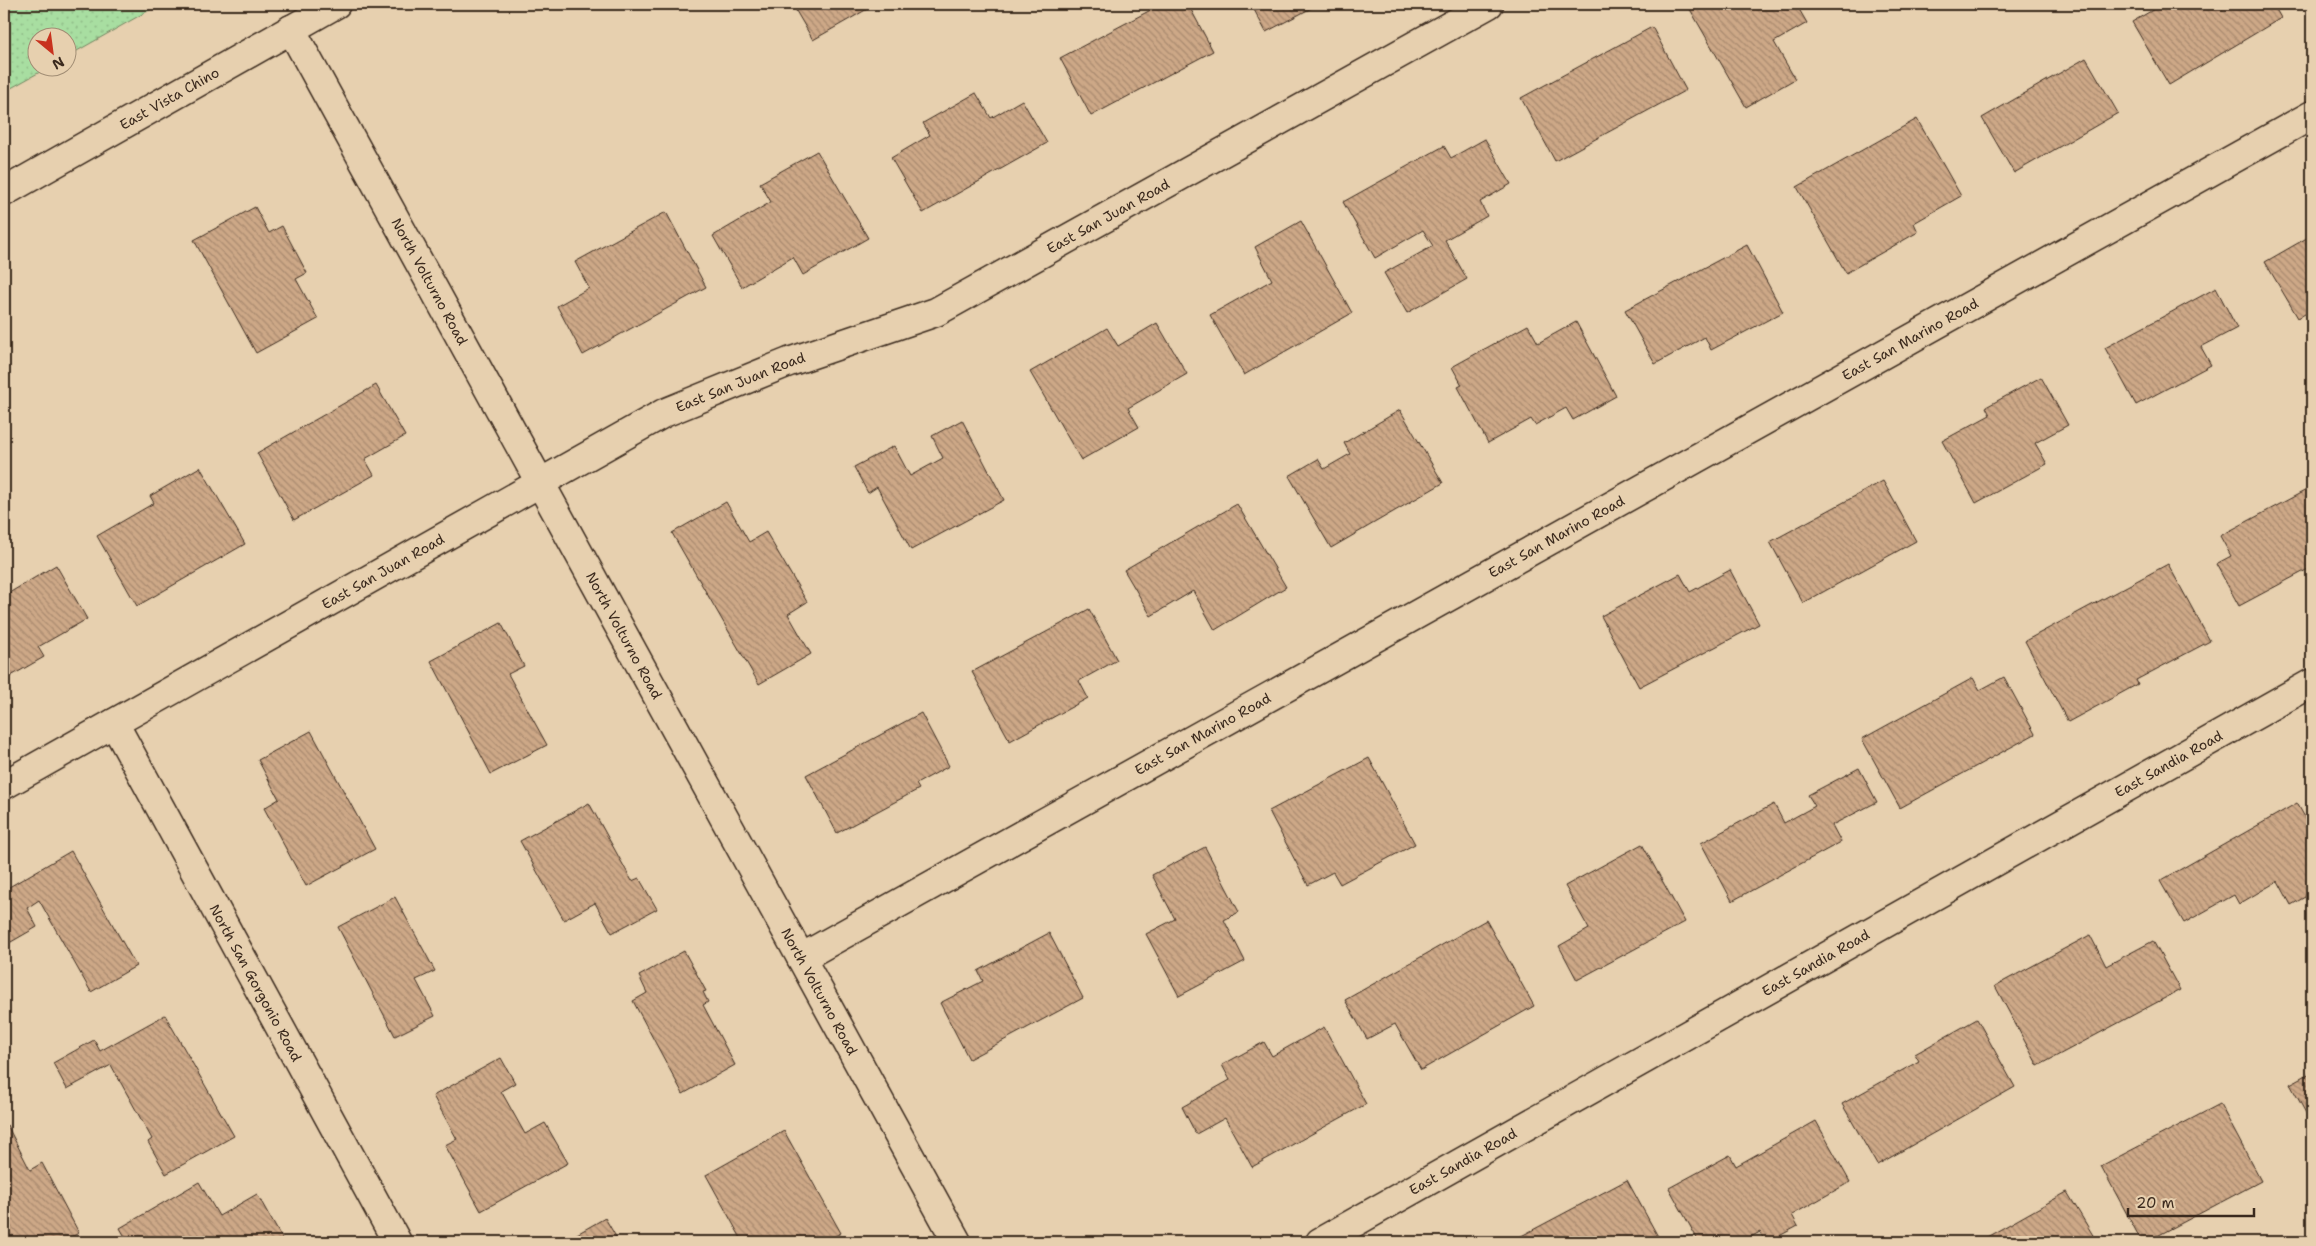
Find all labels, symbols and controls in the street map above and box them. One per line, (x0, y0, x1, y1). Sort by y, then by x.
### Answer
north arrow (28, 28, 78, 78)
text: N (49, 53, 68, 74)
street label: East Vista Chino (116, 63, 222, 134)
street label: East San Juan Road (1044, 175, 1173, 258)
street label: North Volturno Road (387, 215, 472, 348)
street label: East San Marino Road (1839, 294, 1981, 384)
street label: East San Juan Road (673, 348, 807, 416)
street label: East San Marino Road (1485, 491, 1628, 582)
street label: East San Juan Road (318, 530, 448, 613)
street label: North Volturno Road (582, 569, 666, 702)
street label: East San Marino Road (1131, 689, 1274, 779)
street label: East Sandia Road (2111, 726, 2226, 801)
street label: North San Gorgonio Road (206, 901, 306, 1065)
street label: North Volturno Road (777, 925, 862, 1058)
street label: East Sandia Road (1759, 925, 1873, 1000)
street label: East Sandia Road (1406, 1124, 1520, 1199)
scale bar (2128, 1186, 2255, 1218)
text: 20 m (2136, 1193, 2175, 1213)

